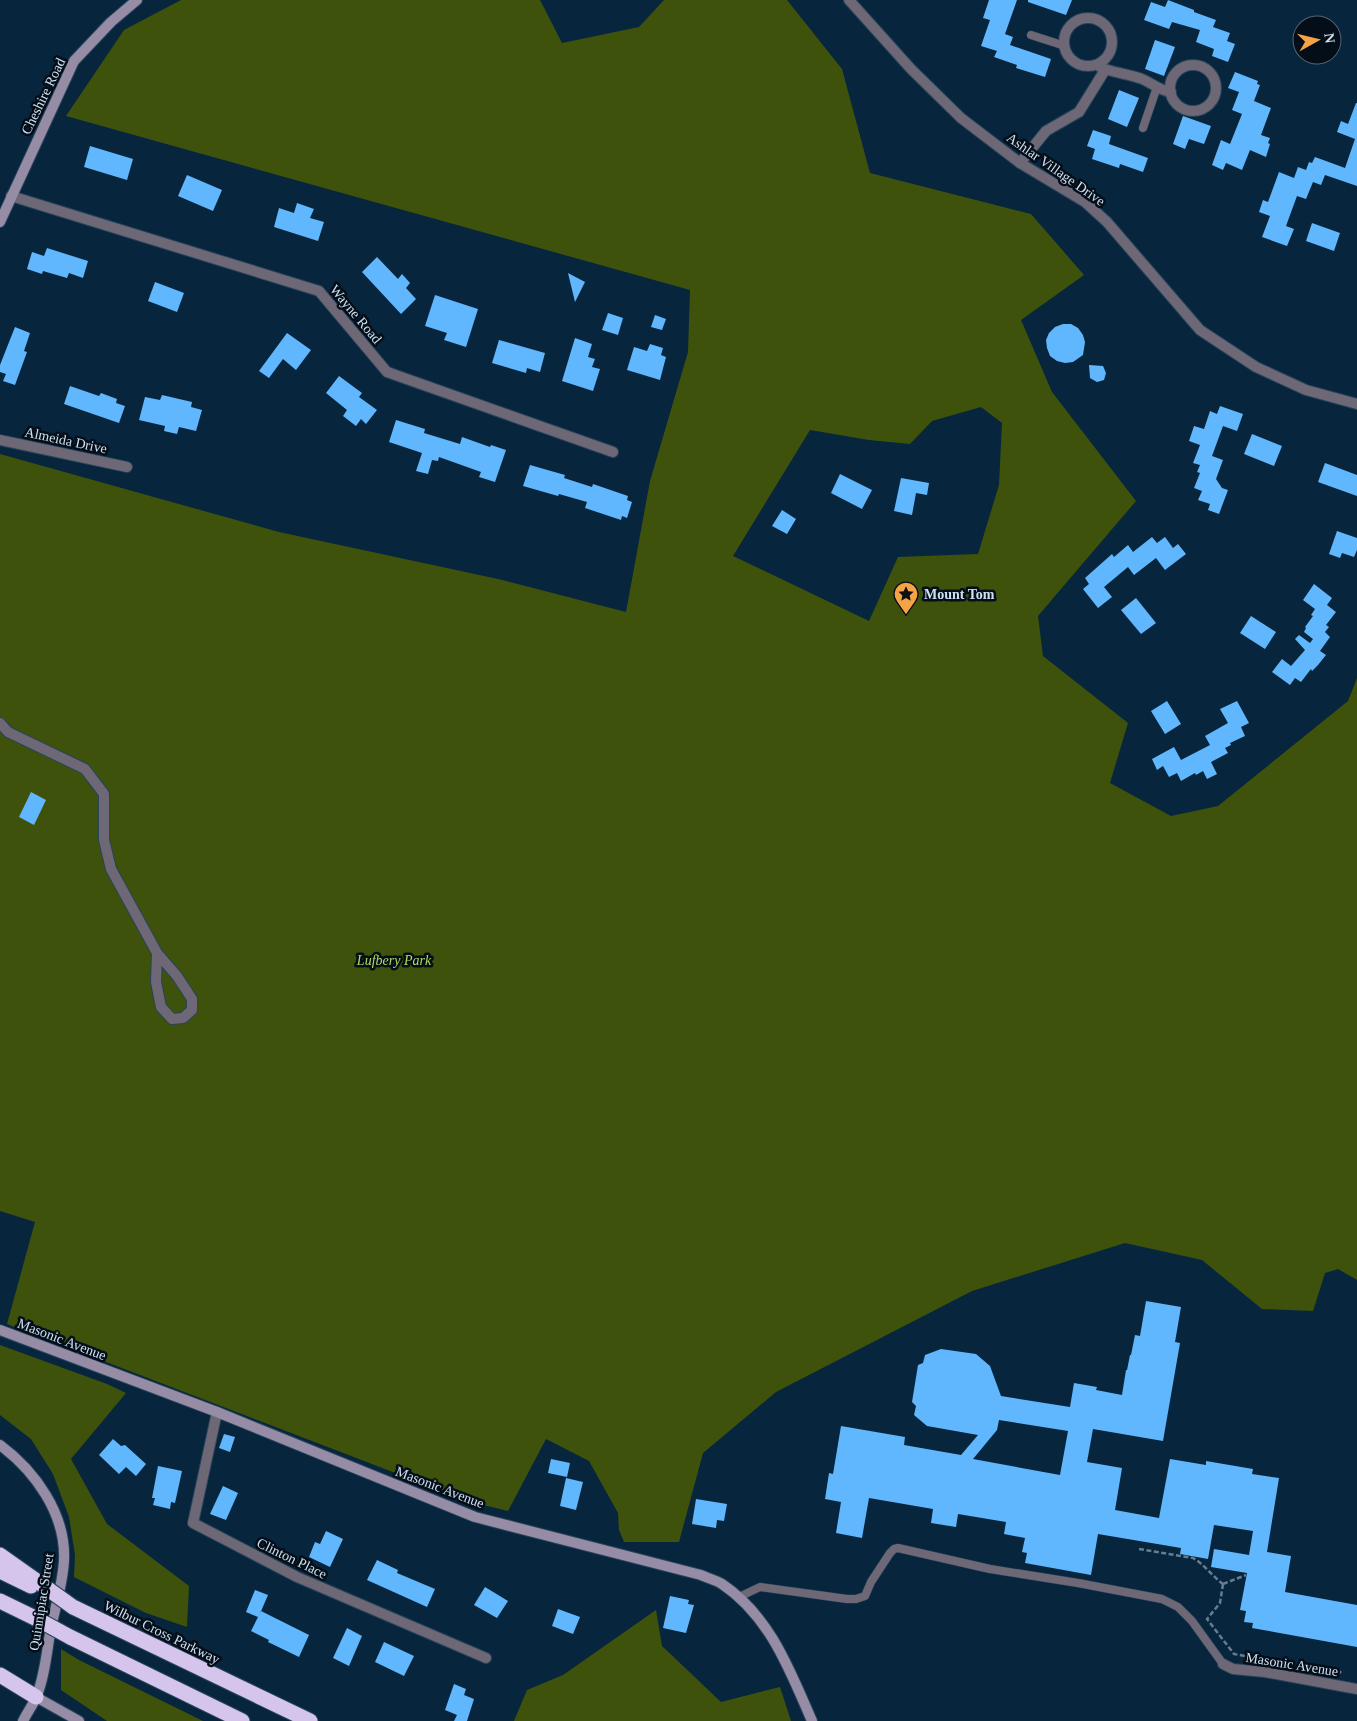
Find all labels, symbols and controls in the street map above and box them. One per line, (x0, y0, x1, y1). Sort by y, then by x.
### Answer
north arrow (1292, 15, 1342, 65)
text: N (1321, 32, 1338, 44)
street label: Cheshire Road (19, 56, 68, 137)
street label: Ashlar Village Drive (1004, 130, 1108, 209)
street label: Wayne Road (327, 282, 384, 347)
street label: Almeida Drive (23, 424, 108, 457)
place icon: Mount Tom (893, 581, 919, 615)
place label: Mount Tom (924, 587, 995, 602)
park label: Lufbery Park (356, 953, 432, 968)
street label: Masonic Avenue (16, 1316, 108, 1363)
street label: Masonic Avenue (394, 1464, 486, 1511)
street label: Clinton Place (254, 1535, 329, 1582)
street label: Quinnipiac Street (26, 1552, 57, 1652)
street label: Wilbur Cross Parkway (101, 1598, 222, 1667)
street label: Masonic Avenue (1245, 1650, 1339, 1679)

